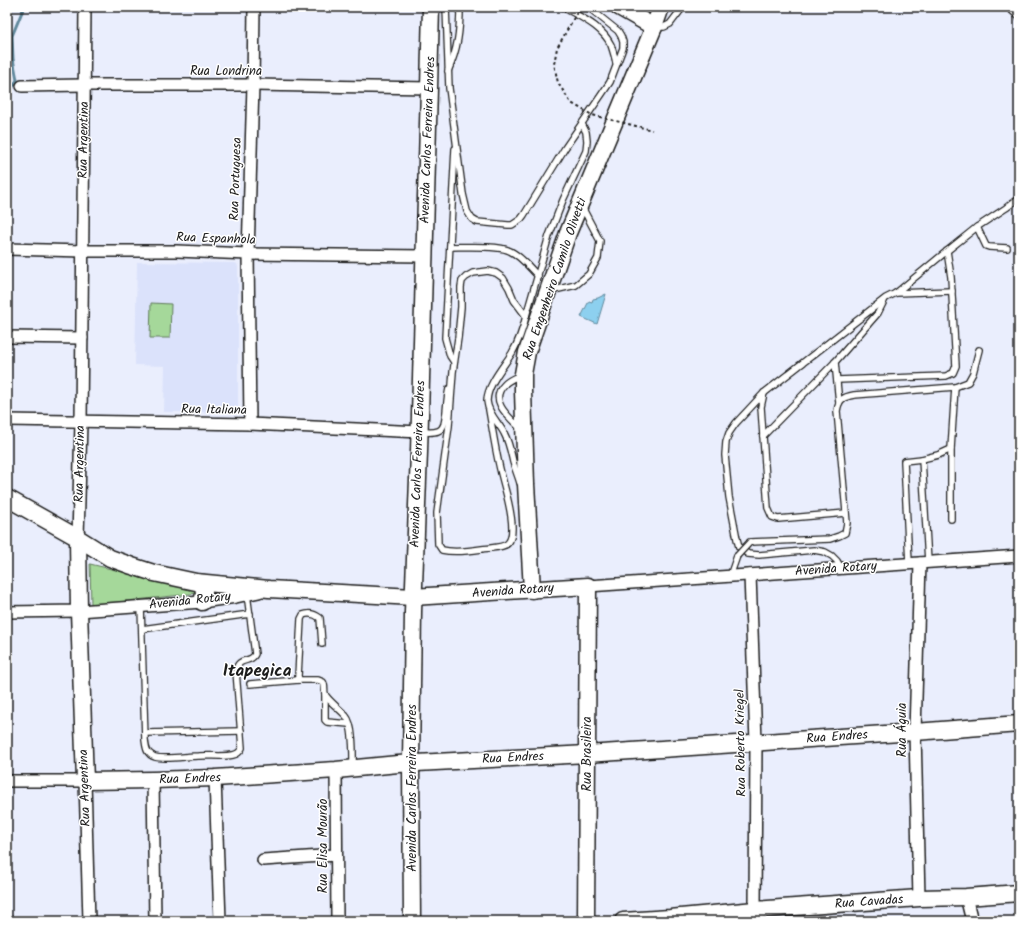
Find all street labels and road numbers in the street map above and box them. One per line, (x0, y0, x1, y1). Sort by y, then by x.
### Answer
street label: Avenida Carlos Ferreira Endres (415, 55, 441, 224)
street label: Rua Londrina (190, 61, 262, 82)
street label: Rua Argentina (73, 101, 95, 179)
street label: Rua Portuguesa (224, 137, 248, 221)
street label: Rua Engenheiro Camilo Olivetti (517, 194, 593, 363)
street label: Rua Espanhola (176, 227, 256, 251)
street label: Avenida Carlos Ferreira Endres (405, 379, 431, 548)
street label: Rua Italiana (181, 399, 247, 421)
street label: Rua Argentina (69, 425, 91, 503)
street label: Avenida Rotary (794, 556, 879, 582)
street label: Avenida Rotary (471, 578, 556, 604)
street label: Avenida Rotary (148, 586, 233, 616)
street label: Rua Roberto Kriegel (730, 689, 752, 797)
street label: Rua Águia (892, 703, 913, 757)
street label: Avenida Carlos Ferreira Endres (402, 704, 423, 872)
street label: Rua Brasileira (577, 717, 598, 792)
street label: Rua Endres (805, 724, 869, 750)
street label: Rua Endres (482, 746, 545, 770)
street label: Rua Argentina (73, 749, 97, 827)
street label: Rua Endres (159, 767, 222, 791)
street label: Rua Elisa Mourão (313, 799, 334, 893)
street label: Rua Cavadas (834, 889, 904, 915)

